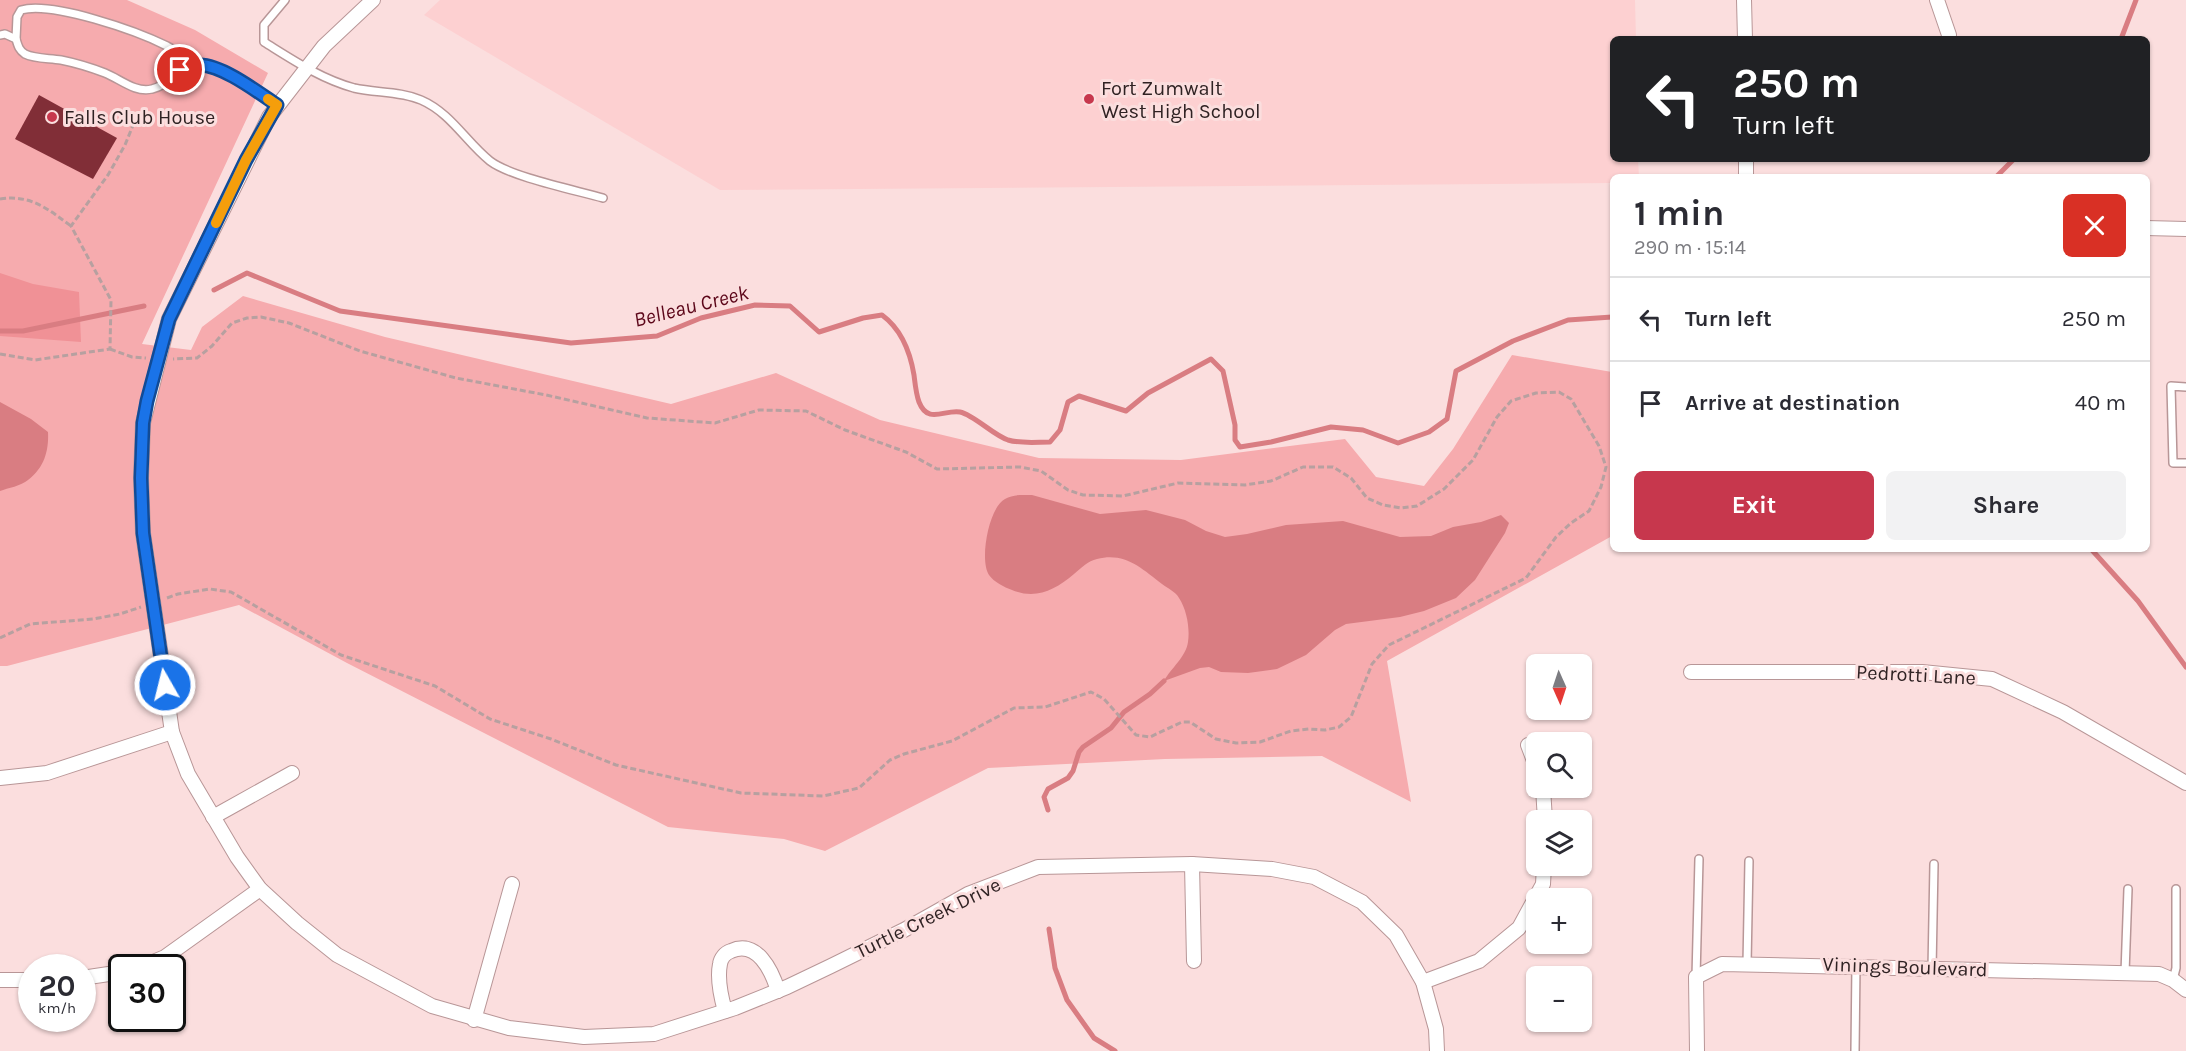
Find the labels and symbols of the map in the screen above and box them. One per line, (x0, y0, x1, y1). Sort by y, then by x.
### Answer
pin (154, 44, 205, 95)
place label: Fort Zumwalt West High School (1101, 77, 1261, 123)
marker: Fort Zumwalt West High School (1082, 92, 1096, 106)
place label: Falls Club House (64, 106, 215, 129)
marker: Falls Club House (45, 110, 59, 124)
water label: Belleau Creek (631, 280, 751, 332)
position arrow (133, 653, 197, 717)
north arrow (1526, 654, 1592, 720)
street label: Pedrotti Lane (1856, 660, 1976, 690)
street label: Turtle Creek Drive (852, 873, 1004, 963)
street label: Vinings Boulevard (1822, 953, 1988, 981)
speed limit sign: 30 (108, 954, 186, 1032)

